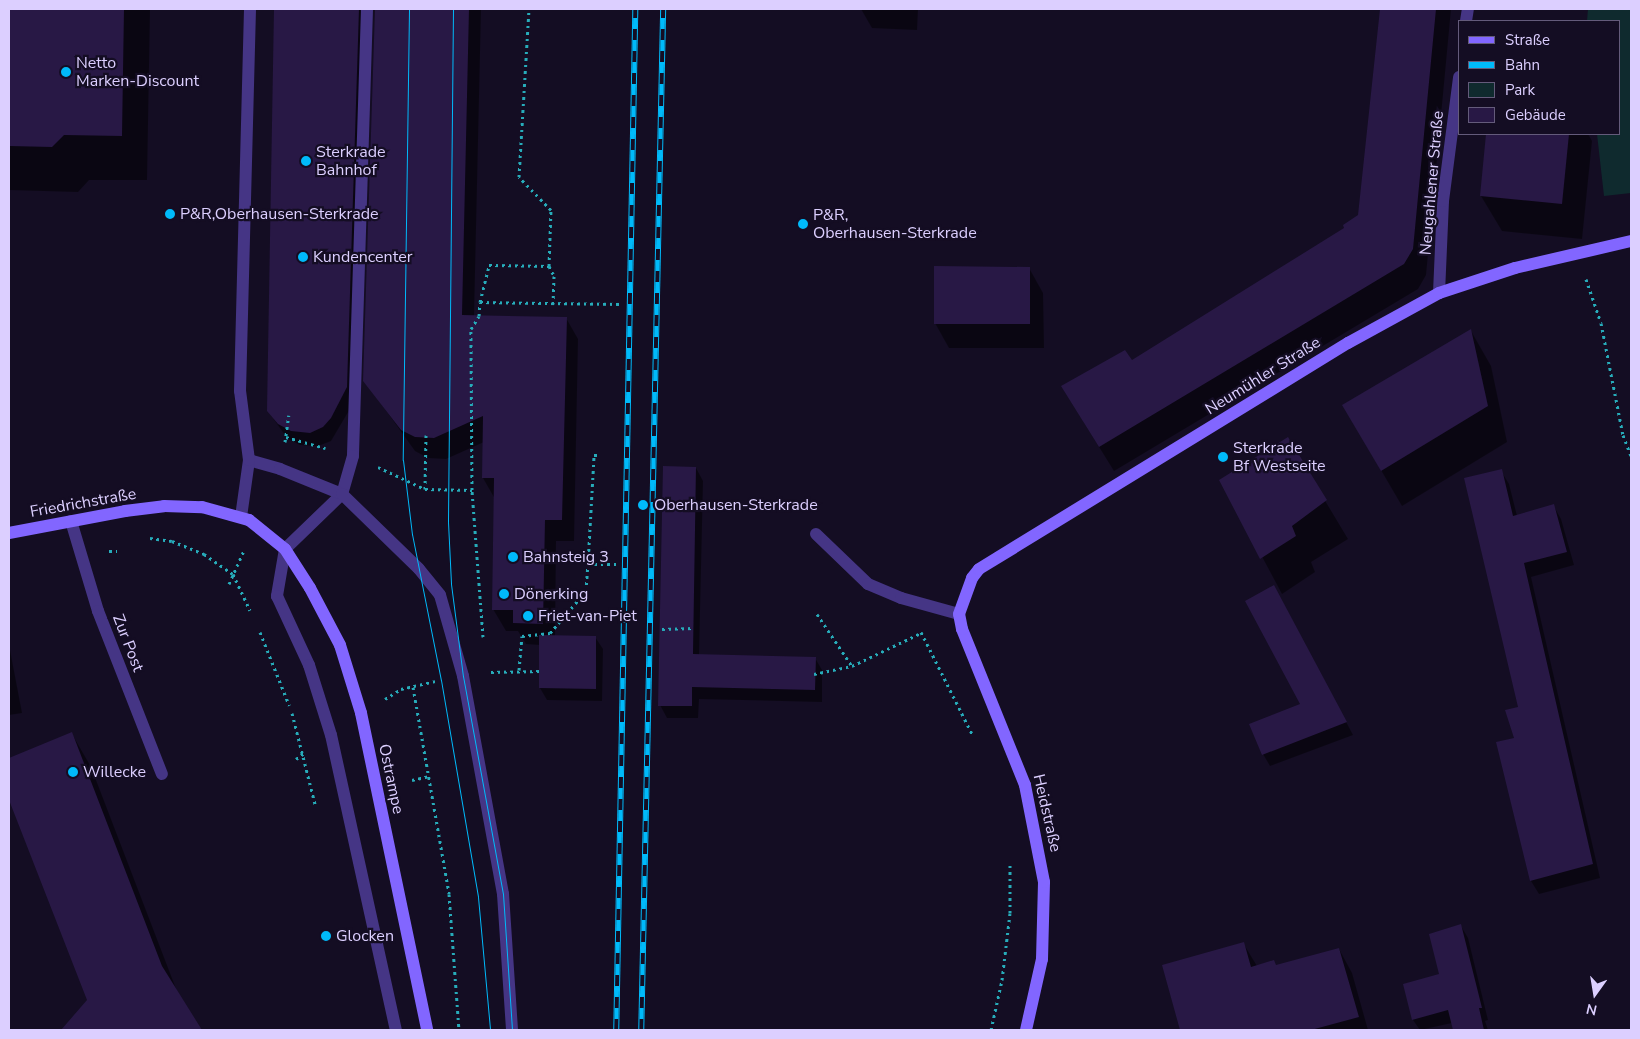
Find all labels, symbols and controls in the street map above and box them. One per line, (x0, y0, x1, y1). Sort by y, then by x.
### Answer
legend (1458, 20, 1620, 135)
text: Straße (1505, 30, 1550, 50)
place label: Netto Marken-Discount (76, 53, 199, 91)
text: Bahn (1505, 55, 1540, 75)
marker: Netto Marken-Discount (60, 66, 72, 78)
text: Park (1505, 80, 1535, 100)
text: Gebäude (1505, 105, 1566, 125)
street label: Neugahlener Straße (1416, 110, 1448, 256)
place label: Sterkrade Bahnhof (316, 142, 386, 180)
marker: Sterkrade Bahnhof (300, 155, 312, 167)
place label: P&R,Oberhausen-Sterkrade (180, 204, 378, 224)
place label: P&R, Oberhausen-Sterkrade (813, 205, 977, 243)
marker: P&R,Oberhausen-Sterkrade (164, 208, 176, 220)
marker: P&R, Oberhausen-Sterkrade (797, 218, 809, 230)
place label: Kundencenter (313, 247, 412, 267)
marker: Kundencenter (297, 251, 309, 263)
street label: Neumühler Straße (1202, 333, 1324, 419)
place label: Sterkrade Bf Westseite (1233, 438, 1326, 476)
marker: Sterkrade Bf Westseite (1217, 451, 1229, 463)
street label: Friedrichstraße (28, 484, 138, 522)
place label: Oberhausen-Sterkrade (654, 495, 818, 515)
marker: Oberhausen-Sterkrade (636, 498, 650, 512)
place label: Bahnsteig 3 (523, 547, 609, 567)
marker: Bahnsteig 3 (507, 551, 519, 563)
place label: Dönerking (514, 584, 588, 604)
marker: Dönerking (498, 588, 510, 600)
place label: Friet-van-Piet (538, 606, 637, 626)
marker: Friet-van-Piet (522, 610, 534, 622)
street label: Zur Post (108, 612, 148, 674)
street label: Ostrampe (374, 742, 408, 816)
place label: Willecke (83, 762, 146, 782)
marker: Willecke (67, 766, 79, 778)
street label: Heidstraße (1029, 772, 1065, 854)
place label: Glocken (336, 926, 394, 946)
marker: Glocken (320, 930, 332, 942)
north arrow (1570, 969, 1620, 1019)
text: N (1584, 999, 1599, 1020)

